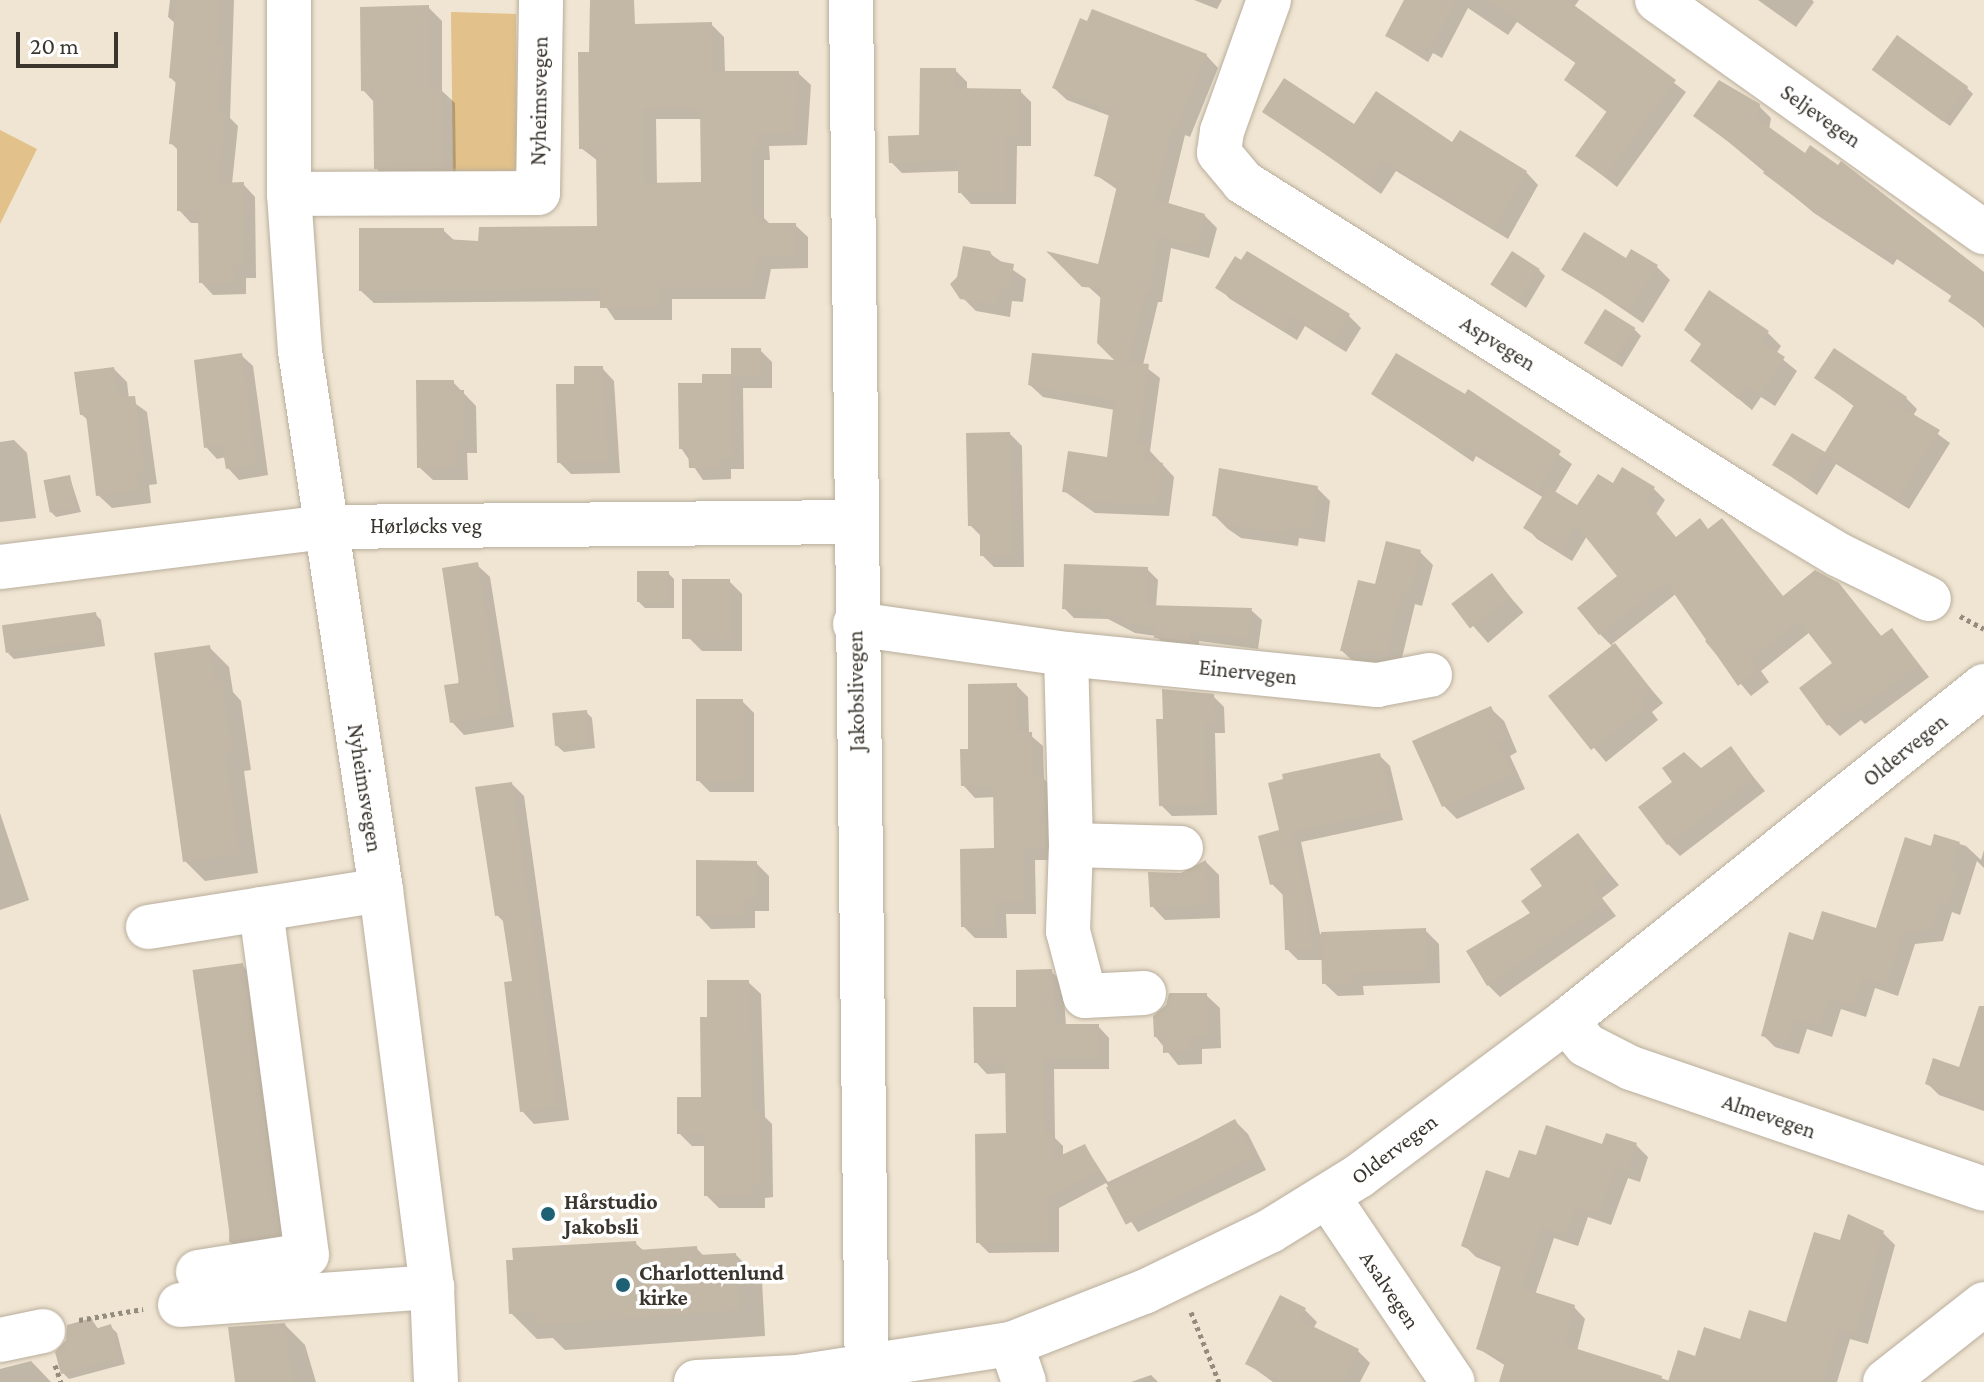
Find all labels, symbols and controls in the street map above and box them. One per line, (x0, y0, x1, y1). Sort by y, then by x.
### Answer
scale bar (20, 16, 122, 66)
text: 20 m (30, 32, 79, 59)
street label: Nyheimsvegen (525, 36, 553, 166)
street label: Seljevegen (1776, 79, 1866, 153)
street label: Aspvegen (1455, 309, 1541, 377)
street label: Hørløcks veg (370, 513, 482, 539)
street label: Jakobslivegen (842, 630, 870, 752)
street label: Einervegen (1198, 654, 1298, 690)
street label: Oldervegen (1857, 708, 1953, 792)
street label: Nyheimsvegen (342, 722, 388, 854)
street label: Almevegen (1719, 1088, 1819, 1144)
street label: Oldervegen (1346, 1108, 1442, 1190)
place label: Hårstudio Jakobsli (564, 1188, 658, 1240)
marker: Hårstudio Jakobsli (539, 1205, 557, 1223)
street label: Asalvegen (1354, 1246, 1426, 1334)
place label: Charlottenlund kirke (639, 1259, 784, 1310)
marker: Charlottenlund kirke (614, 1276, 632, 1294)

